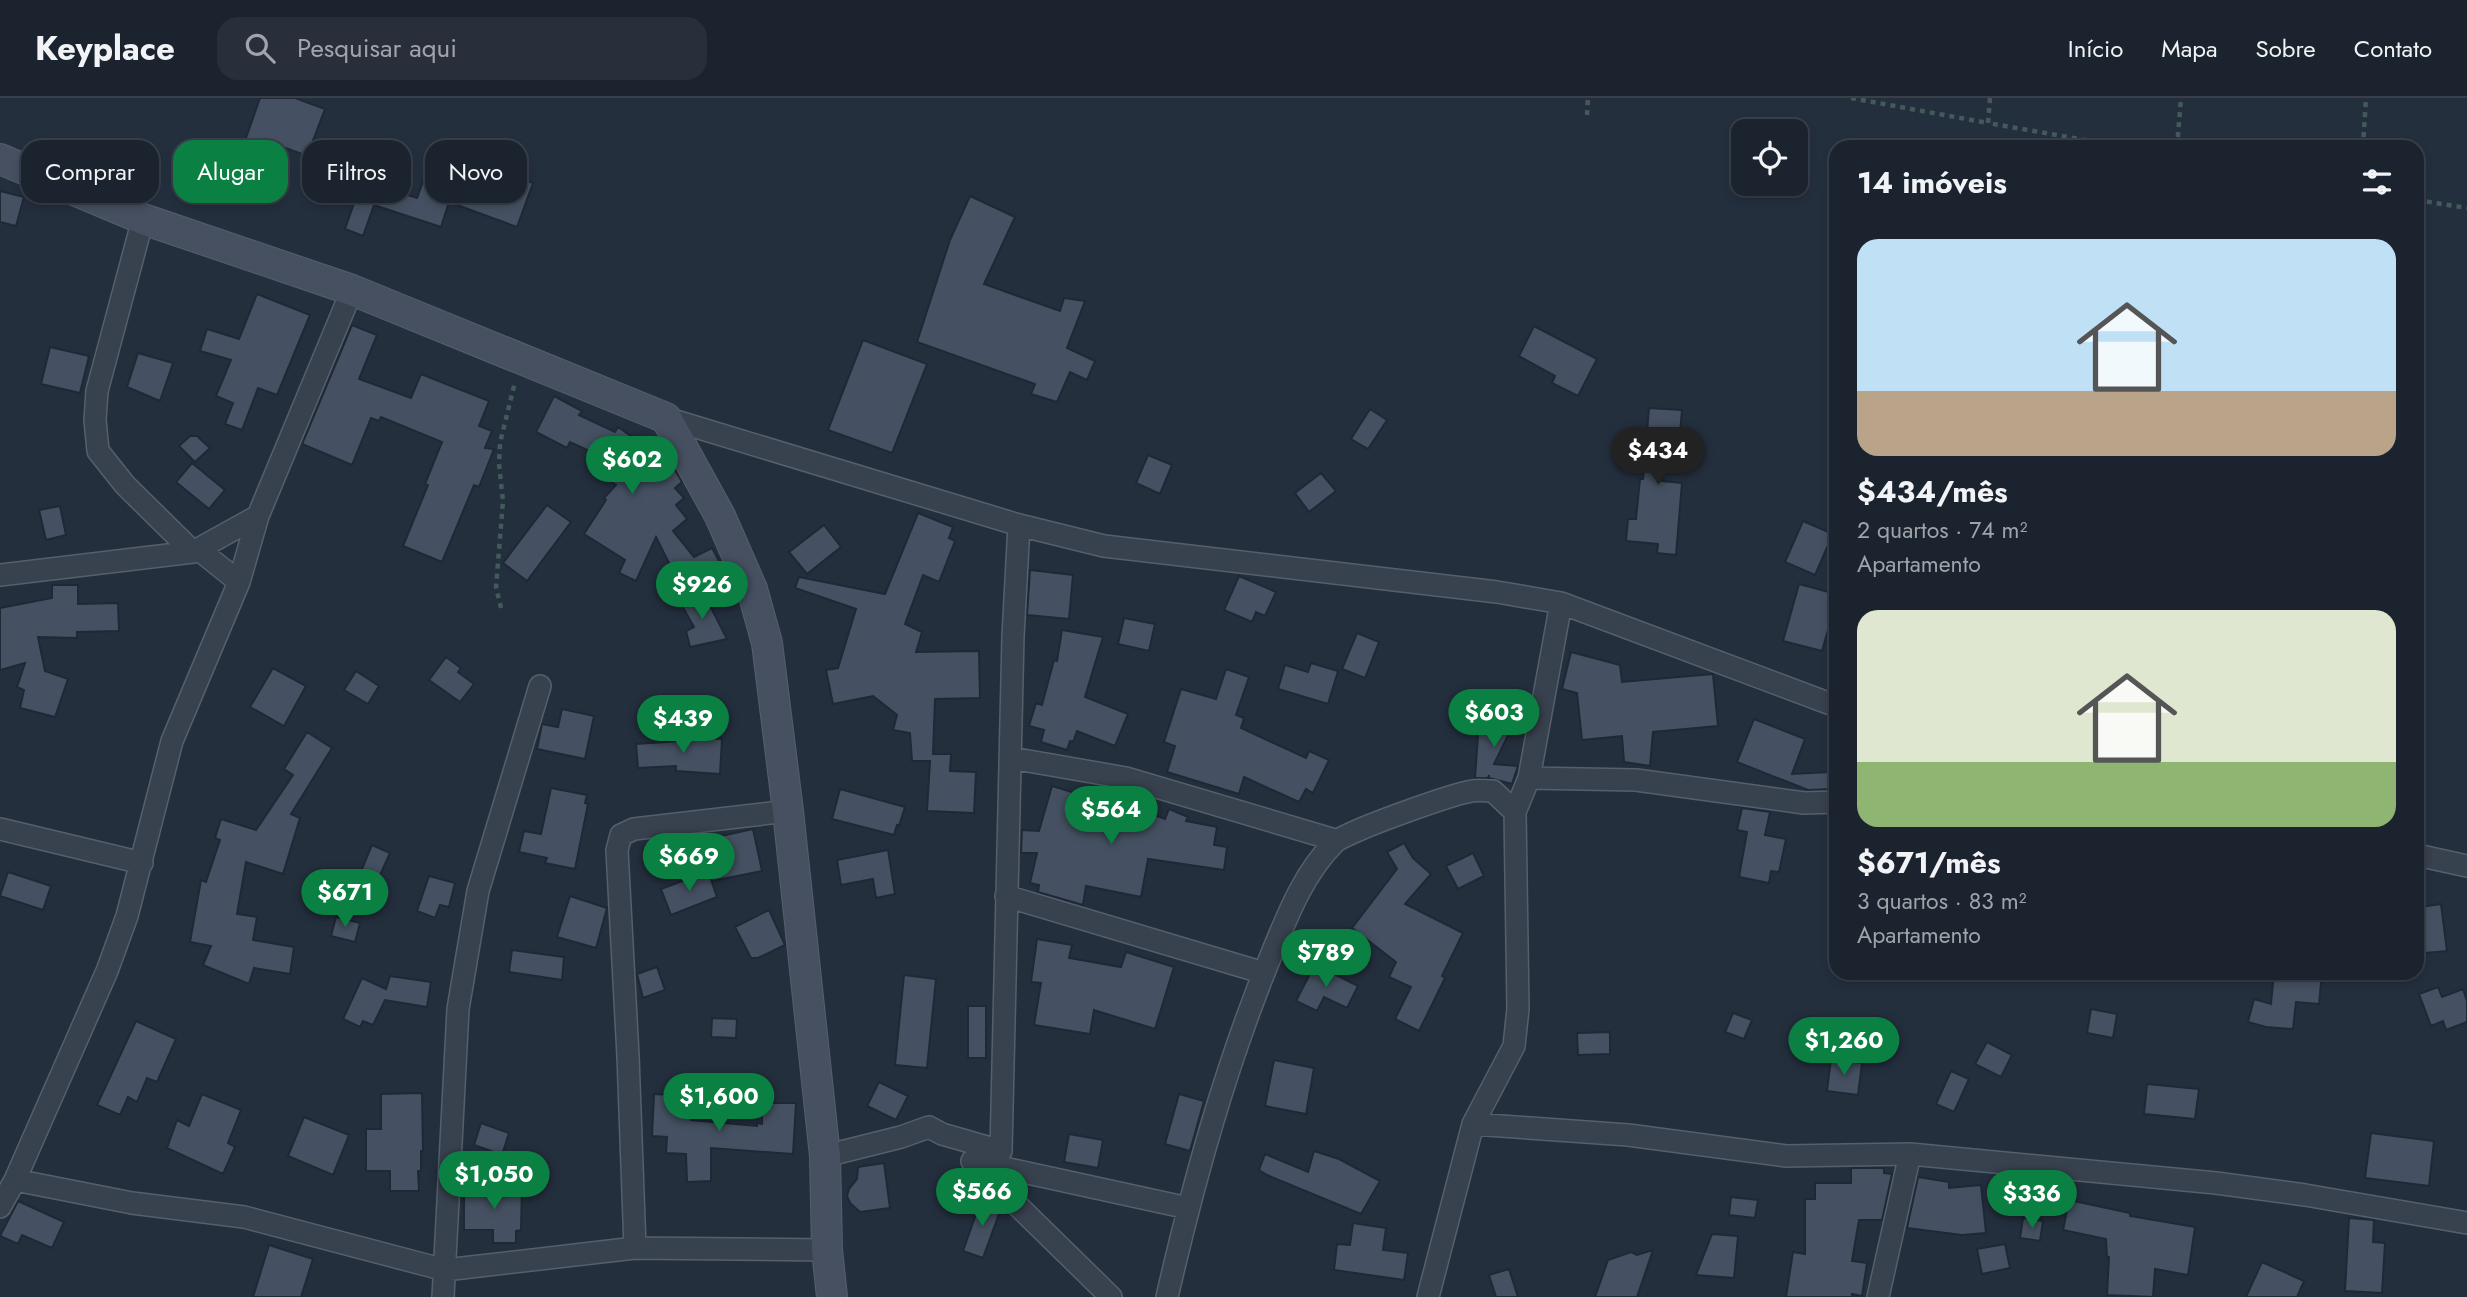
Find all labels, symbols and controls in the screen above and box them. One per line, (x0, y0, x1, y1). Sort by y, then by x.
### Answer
search box (217, 17, 707, 80)
text: Keyplace (35, 25, 175, 72)
icon: search (241, 29, 279, 67)
text: Pesquisar aqui (297, 29, 457, 67)
text: Início (2068, 31, 2123, 66)
text: Mapa (2161, 31, 2218, 66)
text: Sobre (2256, 31, 2316, 66)
text: Contato (2354, 31, 2432, 66)
map controls (1731, 119, 1808, 196)
button: locate (1731, 119, 1808, 196)
chip: Comprar (21, 140, 159, 203)
chip: Alugar (173, 140, 288, 203)
chip: Filtros (302, 140, 411, 203)
chip: Novo (425, 140, 527, 203)
text: 14 imóveis (1857, 161, 2007, 204)
icon: filters (2358, 163, 2396, 201)
icon: home (2064, 284, 2190, 410)
pin: $434 (1617, 428, 1699, 487)
text: $434 (1628, 433, 1688, 467)
pin: $602 (591, 436, 673, 496)
text: $602 (602, 442, 662, 476)
text: $434/mês (1857, 470, 2008, 513)
text: 2 quartos · 74 m² (1857, 513, 2027, 547)
text: Apartamento (1857, 547, 1981, 581)
pin: $926 (661, 561, 743, 621)
text: $926 (672, 567, 732, 601)
icon: home (2064, 655, 2190, 781)
pin: $603 (1453, 690, 1535, 749)
text: $603 (1464, 695, 1524, 729)
pin: $439 (642, 696, 724, 755)
text: $439 (653, 701, 713, 735)
pin: $564 (1070, 786, 1152, 846)
text: $564 (1081, 792, 1141, 826)
pin: $669 (648, 834, 730, 893)
text: $669 (659, 839, 719, 873)
text: $671/mês (1857, 841, 2001, 884)
pin: $671 (304, 870, 386, 929)
text: $671 (317, 875, 373, 909)
text: 3 quartos · 83 m² (1857, 884, 2027, 918)
text: Apartamento (1857, 918, 1981, 952)
pin: $789 (1285, 930, 1367, 989)
text: $789 (1297, 935, 1355, 969)
pin: $1,260 (1787, 1018, 1901, 1077)
text: $1,260 (1804, 1023, 1884, 1057)
pin: $1,600 (662, 1074, 776, 1133)
text: $1,600 (679, 1079, 759, 1113)
pin: $1,050 (437, 1152, 551, 1211)
text: $1,050 (455, 1157, 533, 1191)
pin: $566 (941, 1168, 1023, 1228)
pin: $336 (1991, 1170, 2073, 1230)
text: $566 (952, 1174, 1012, 1208)
text: $336 (2003, 1176, 2061, 1210)

